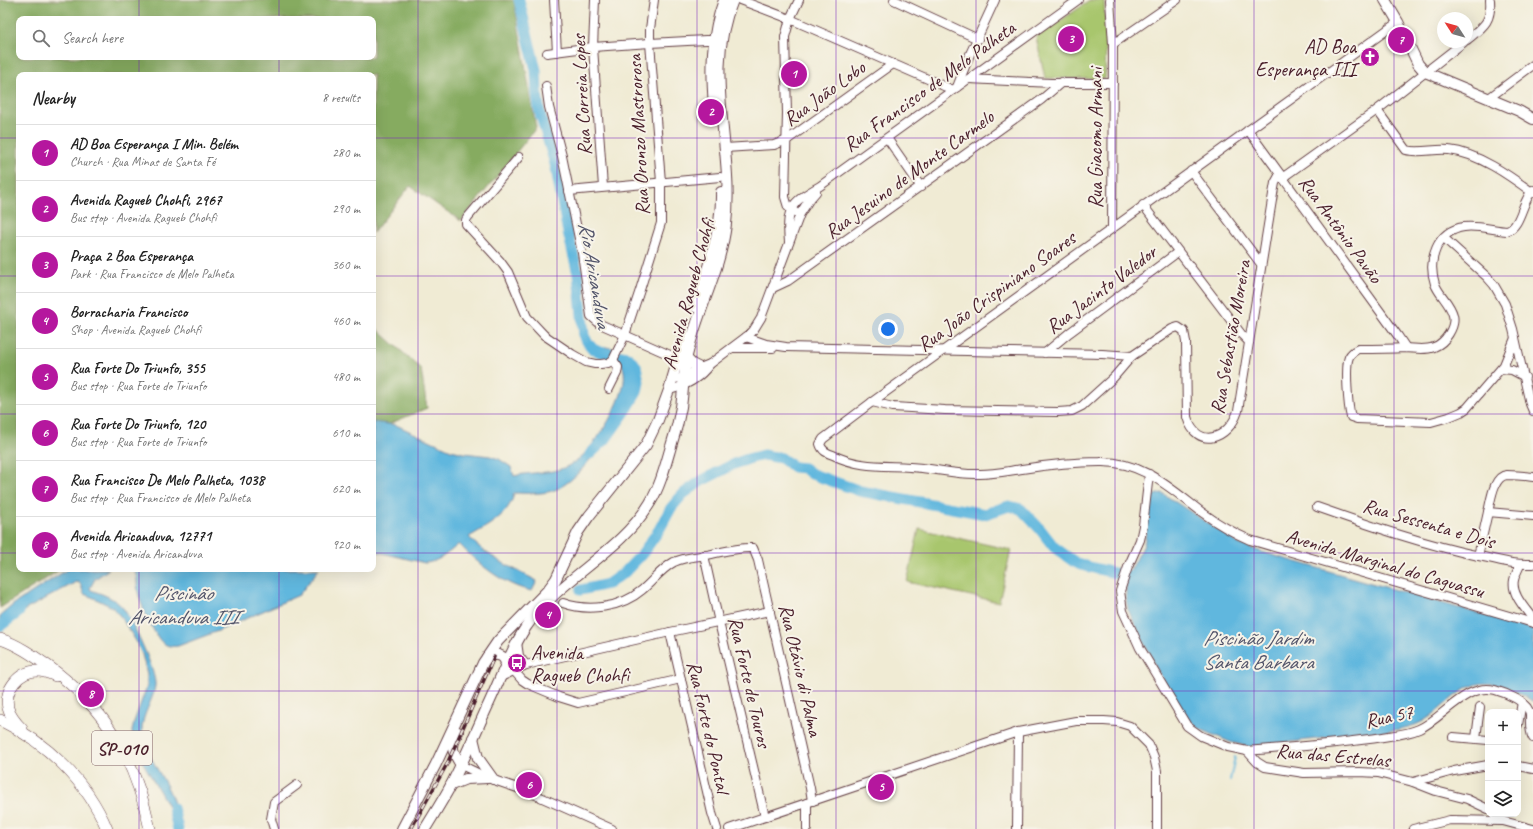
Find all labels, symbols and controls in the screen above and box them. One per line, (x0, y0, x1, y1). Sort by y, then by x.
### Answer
north arrow (1437, 12, 1473, 48)
street label: Rua Francisco de Melo Palheta (838, 14, 1022, 157)
search box (16, 16, 376, 60)
pin: 3 (1058, 24, 1084, 54)
pin: 7 (1388, 25, 1414, 55)
icon: search (30, 27, 52, 49)
text: Search here (62, 29, 123, 48)
street label: Rua Correia Lopes (566, 32, 597, 156)
place label: AD Boa Esperança III (1255, 34, 1360, 82)
church icon: AD Boa Esperança III (1359, 46, 1381, 68)
street label: Rua Oronzo Mastrorosa (622, 52, 655, 216)
street label: Rua João Lobo (778, 55, 871, 132)
pin: 1 (781, 59, 807, 89)
street label: Rua Giacomo Armani (1083, 65, 1108, 209)
text: Nearby (32, 88, 75, 109)
text: 8 results (322, 90, 360, 106)
pin: 2 (698, 97, 724, 127)
street label: Rua Jesuino de Monte Carmelo (820, 104, 1000, 244)
text: AD Boa Esperança I Min. Belém (70, 135, 238, 154)
text: 1 (42, 145, 48, 161)
text: 280 m (332, 145, 360, 161)
text: Church · Rua Minas de Santa Fé (70, 154, 215, 170)
street label: Rua Antônio Pavão (1293, 171, 1388, 289)
text: Avenida Ragueb Chohfi, 2967 (70, 191, 222, 210)
text: 2 (42, 201, 48, 217)
text: 290 m (332, 201, 360, 217)
text: Bus stop · Avenida Ragueb Chohfi (70, 210, 217, 226)
street label: Avenida Ragueb Chohfi (656, 214, 721, 372)
water label: Rio Aricanduva (573, 220, 618, 332)
street label: Rua João Crispiniano Soares (912, 224, 1082, 357)
street label: Rua Jacinto Valedor (1041, 238, 1163, 339)
text: Praça 2 Boa Esperança (70, 247, 193, 266)
street label: Rua Sebastião Moreira (1205, 256, 1257, 416)
text: 3 (42, 257, 48, 273)
text: 360 m (332, 257, 360, 273)
text: Park · Rua Francisco de Melo Palheta (70, 266, 234, 282)
text: Borracharia Francisco (70, 303, 188, 322)
text: 4 (42, 313, 48, 329)
text: 460 m (332, 313, 360, 329)
your location (878, 319, 898, 339)
text: Shop · Avenida Ragueb Chohfi (70, 322, 201, 338)
text: Rua Forte Do Triunfo, 355 (70, 359, 205, 378)
text: 5 (42, 369, 48, 385)
text: 480 m (332, 369, 360, 385)
text: Bus stop · Rua Forte do Triunfo (70, 378, 206, 394)
text: Rua Forte Do Triunfo, 120 (70, 415, 205, 434)
text: 6 (42, 425, 48, 441)
text: 610 m (332, 425, 360, 441)
text: Bus stop · Rua Forte do Triunfo (70, 434, 206, 450)
text: Rua Francisco De Melo Palheta, 1038 (70, 471, 264, 490)
text: 7 (42, 481, 48, 497)
text: 620 m (332, 481, 360, 497)
text: Bus stop · Rua Francisco de Melo Palheta (70, 490, 250, 506)
street label: Rua Sessenta e Dois (1360, 493, 1500, 555)
street label: Avenida Marginal do Caguassu (1283, 523, 1488, 604)
text: Avenida Aricanduva, 12771 (70, 527, 211, 546)
text: 8 (42, 537, 48, 553)
text: 920 m (332, 537, 360, 553)
text: Bus stop · Avenida Aricanduva (70, 546, 202, 562)
water label: Piscinão Aricanduva III (128, 580, 246, 630)
pin: 4 (535, 600, 561, 630)
street label: Rua Otávio di Palma (773, 602, 828, 741)
street label: Rua Forte de Touros (722, 614, 777, 752)
water label: Piscinão Jardim Santa Barbara (1203, 625, 1316, 675)
place label: Avenida Ragueb Chohfi (531, 640, 631, 688)
bus stop icon: Avenida Ragueb Chohfi (506, 652, 528, 674)
street label: Rua Forte do Pontal (681, 659, 737, 799)
pin: 8 (78, 679, 104, 709)
street label: Rua 57 (1363, 699, 1416, 734)
map controls (1485, 709, 1521, 817)
button: + (1485, 709, 1521, 745)
road number: SP-010 (92, 731, 152, 765)
street label: Rua das Estrelas (1275, 738, 1393, 773)
button: − (1485, 745, 1521, 781)
pin: 6 (516, 770, 542, 800)
pin: 5 (868, 772, 894, 802)
button: layers (1485, 781, 1521, 817)

